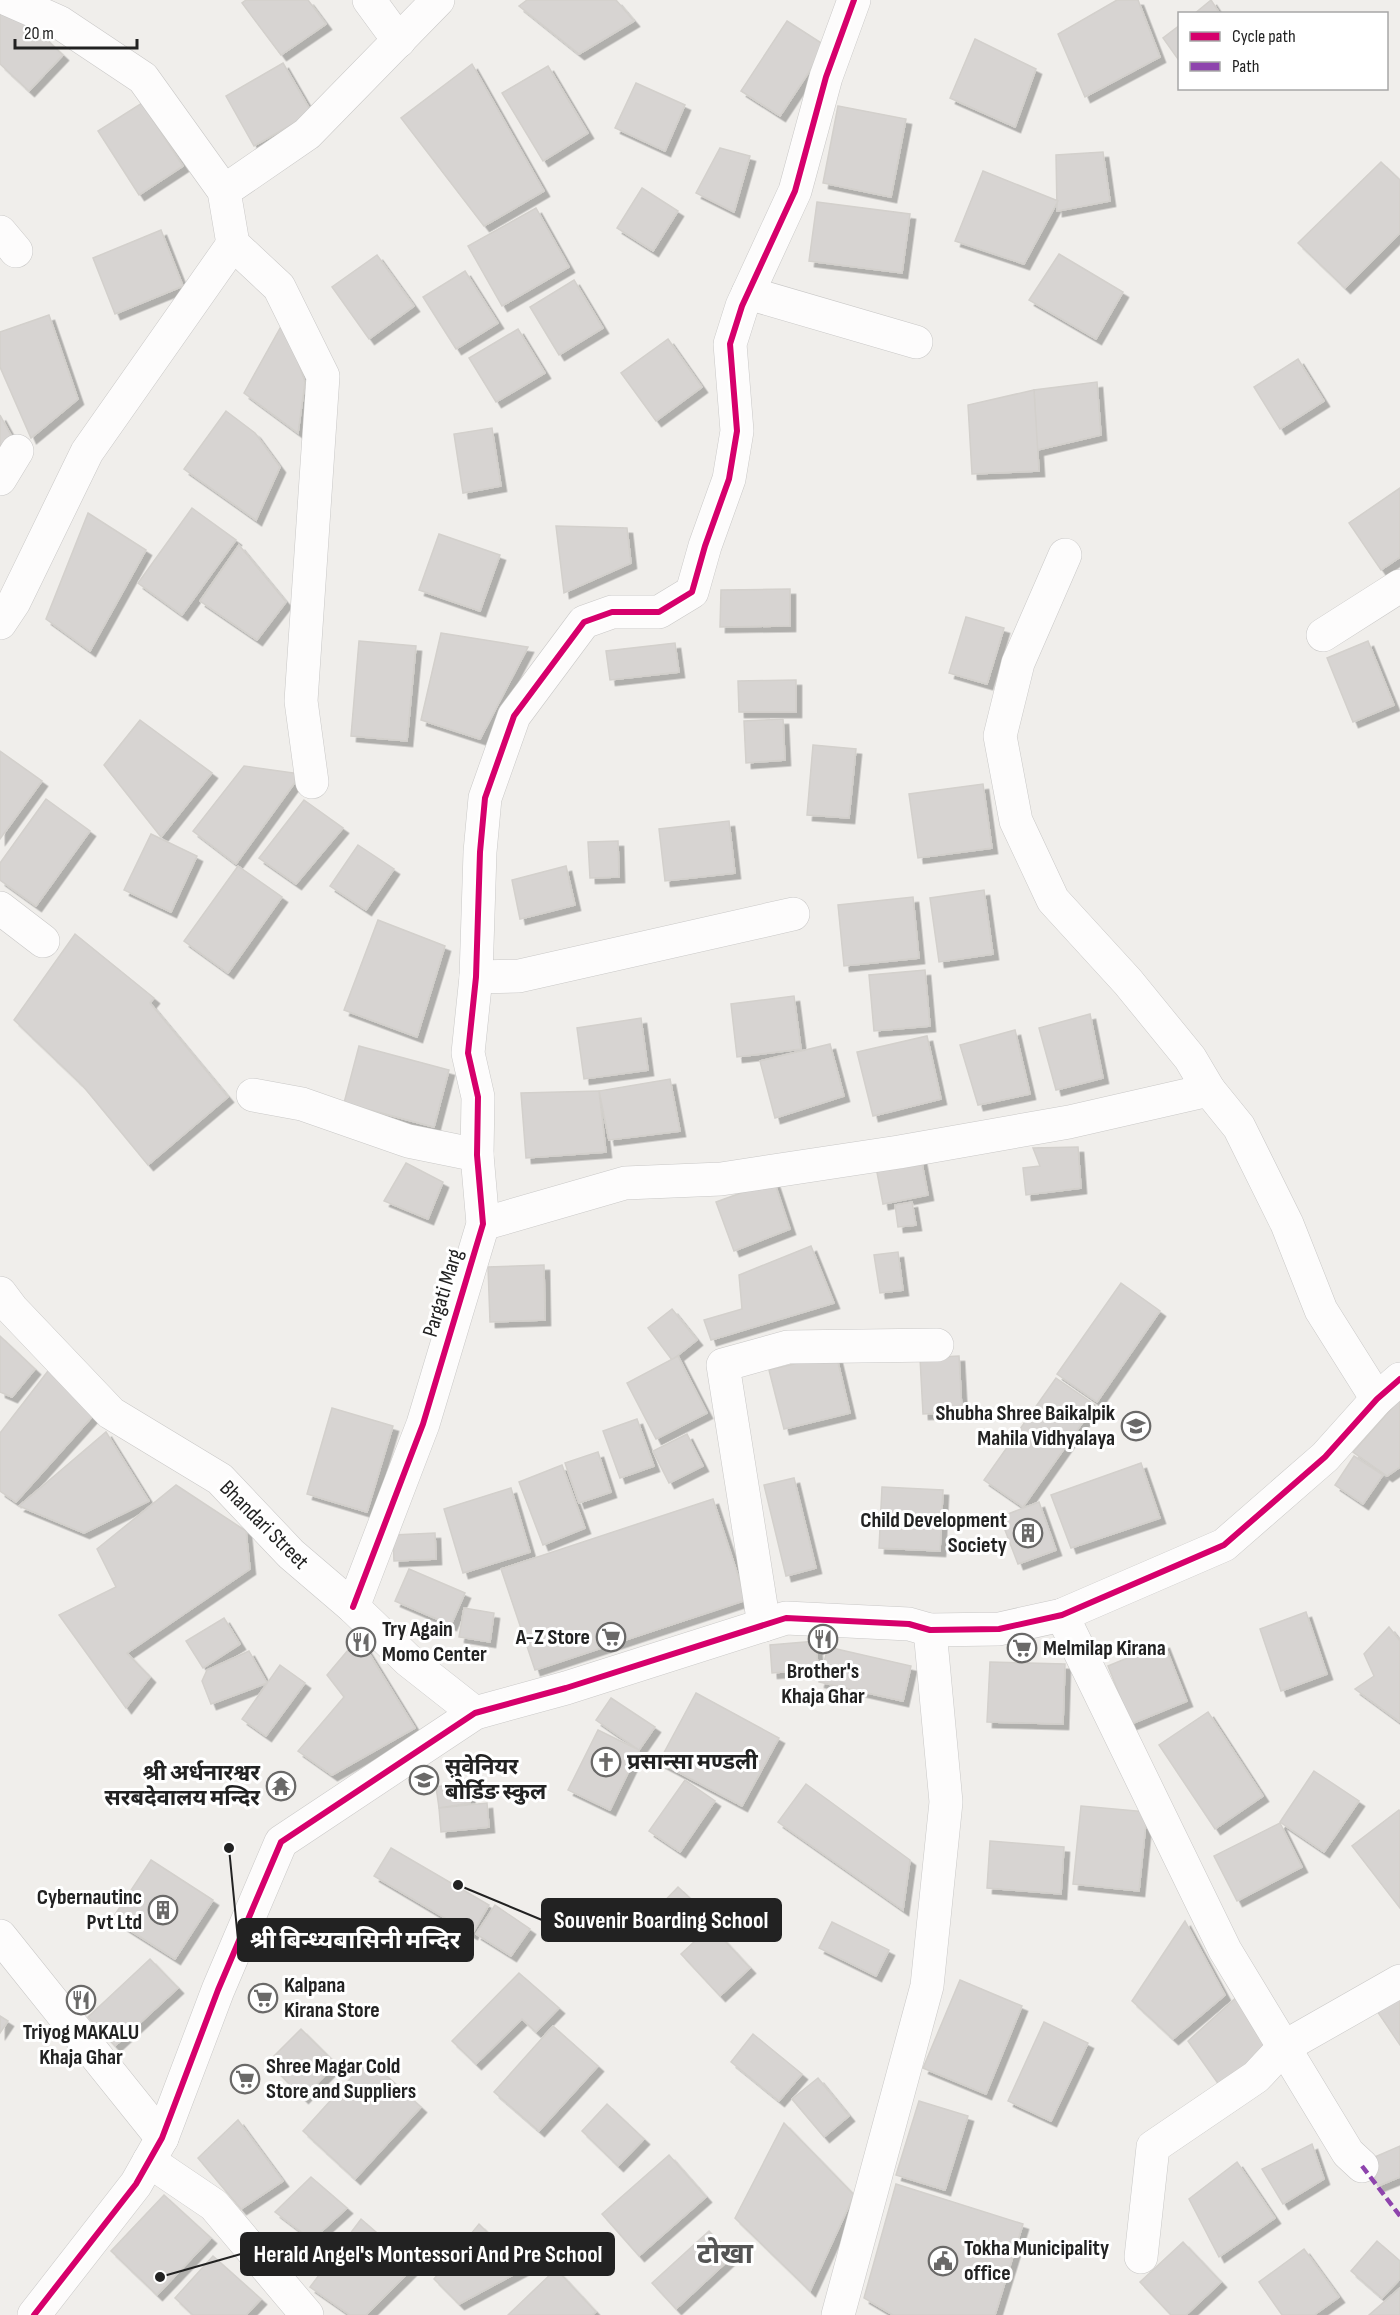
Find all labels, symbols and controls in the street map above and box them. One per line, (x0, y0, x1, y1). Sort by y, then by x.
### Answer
scale bar (15, 12, 136, 50)
legend (1178, 12, 1388, 90)
text: 20 m (24, 23, 54, 44)
text: Cycle path (1232, 26, 1296, 47)
text: Path (1232, 56, 1260, 77)
street label: Pargati Marg (417, 1246, 469, 1340)
place label: Shubha Shree Baikalpik Mahila Vidhyalaya (935, 1400, 1116, 1452)
school or university icon: Shubha Shree Baikalpik Mahila Vidhyalaya (1120, 1410, 1152, 1442)
street label: Bhandari Street (214, 1475, 314, 1575)
place label: Child Development Society (860, 1507, 1007, 1559)
building icon: Child Development Society (1012, 1517, 1044, 1549)
place label: Try Again Momo Center (382, 1616, 487, 1668)
supermarket icon: A-Z Store (595, 1621, 627, 1653)
restaurant icon: Brother's Khaja Ghar (807, 1623, 839, 1655)
place label: A-Z Store (515, 1624, 590, 1651)
restaurant icon: Try Again Momo Center (345, 1626, 377, 1658)
supermarket icon: Melmilap Kirana (1006, 1632, 1038, 1664)
place label: Melmilap Kirana (1043, 1635, 1166, 1662)
place label: Brother's Khaja Ghar (781, 1658, 865, 1710)
church icon: प्रसान्सा मण्डली (590, 1746, 622, 1778)
place label: प्रसान्सा मण्डली (627, 1749, 758, 1776)
place label: सुवेनियर बोर्डिङ स्कुल (445, 1754, 547, 1806)
place label: श्री अर्धनारश्वर सरबदेवालय मन्दिर (105, 1760, 261, 1812)
school or university icon: सुवेनियर बोर्डिङ स्कुल (408, 1764, 440, 1796)
temple icon: श्री अर्धनारश्वर सरबदेवालय मन्दिर (265, 1770, 297, 1802)
place label: Cybernautinc Pvt Ltd (37, 1884, 142, 1936)
building icon: Cybernautinc Pvt Ltd (147, 1894, 179, 1926)
callout: Souvenir Boarding School (542, 1899, 781, 1941)
text: Souvenir Boarding School (554, 1906, 768, 1935)
callout: श्री बिन्ध्यबासिनी मन्दिर (238, 1919, 473, 1961)
text: श्री बिन्ध्यबासिनी मन्दिर (250, 1926, 461, 1955)
place label: Kalpana Kirana Store (284, 1972, 380, 2024)
supermarket icon: Kalpana Kirana Store (247, 1982, 279, 2014)
restaurant icon: Triyog MAKALU Khaja Ghar (65, 1984, 97, 2016)
place label: Triyog MAKALU Khaja Ghar (23, 2019, 139, 2071)
place label: Shree Magar Cold Store and Suppliers (266, 2053, 416, 2105)
supermarket icon: Shree Magar Cold Store and Suppliers (229, 2063, 261, 2095)
callout: Herald Angel's Montessori And Pre School (241, 2233, 614, 2275)
place label: Tokha Municipality office (964, 2235, 1109, 2287)
district label: टोखा (697, 2237, 754, 2271)
text: Herald Angel's Montessori And Pre School (254, 2240, 602, 2269)
public building icon: Tokha Municipality office (927, 2245, 959, 2277)

